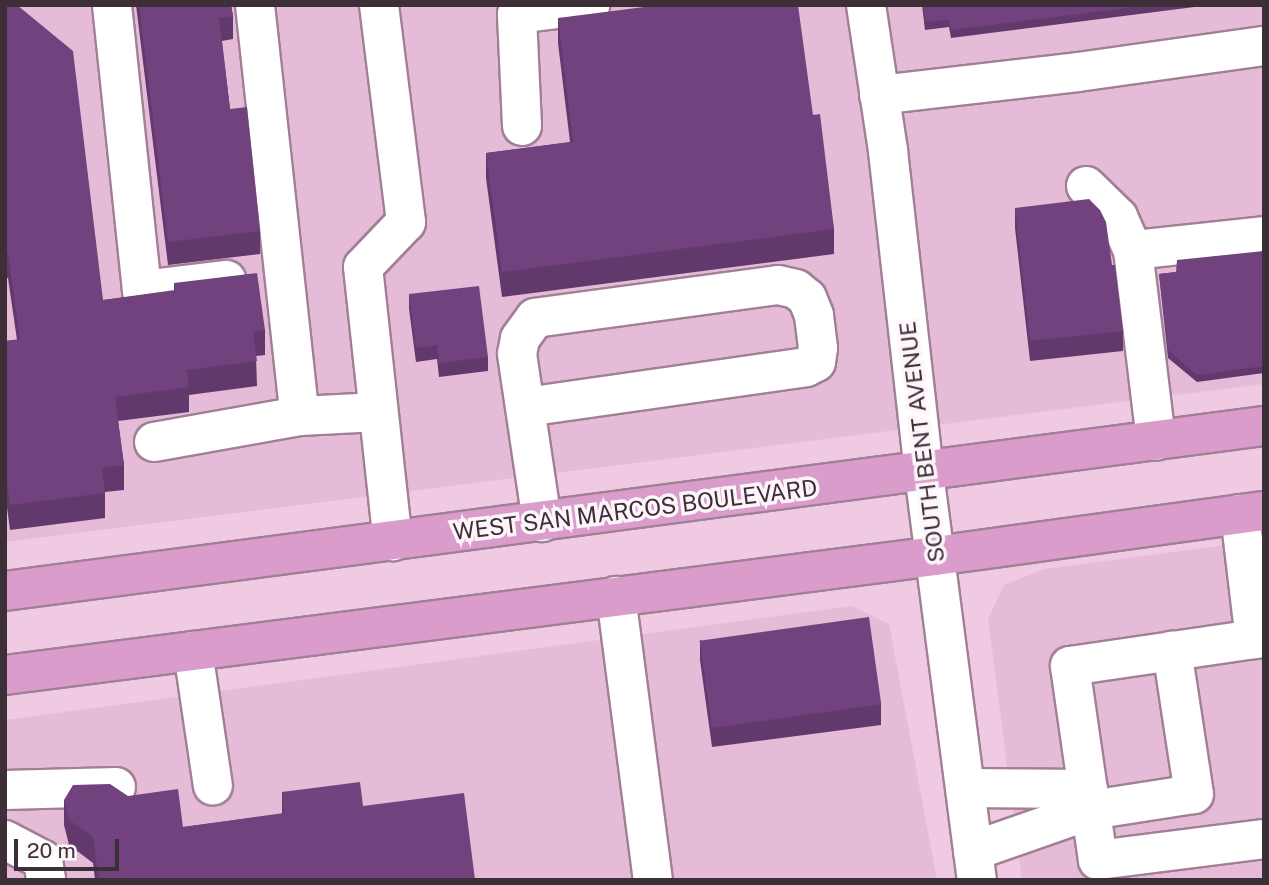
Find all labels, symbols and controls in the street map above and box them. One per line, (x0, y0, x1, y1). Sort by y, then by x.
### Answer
street label: SOUTH BENT AVENUE (894, 320, 950, 564)
street label: WEST SAN MARCOS BOULEVARD (451, 474, 819, 546)
scale bar (18, 826, 122, 870)
text: 20 m (27, 838, 76, 863)

